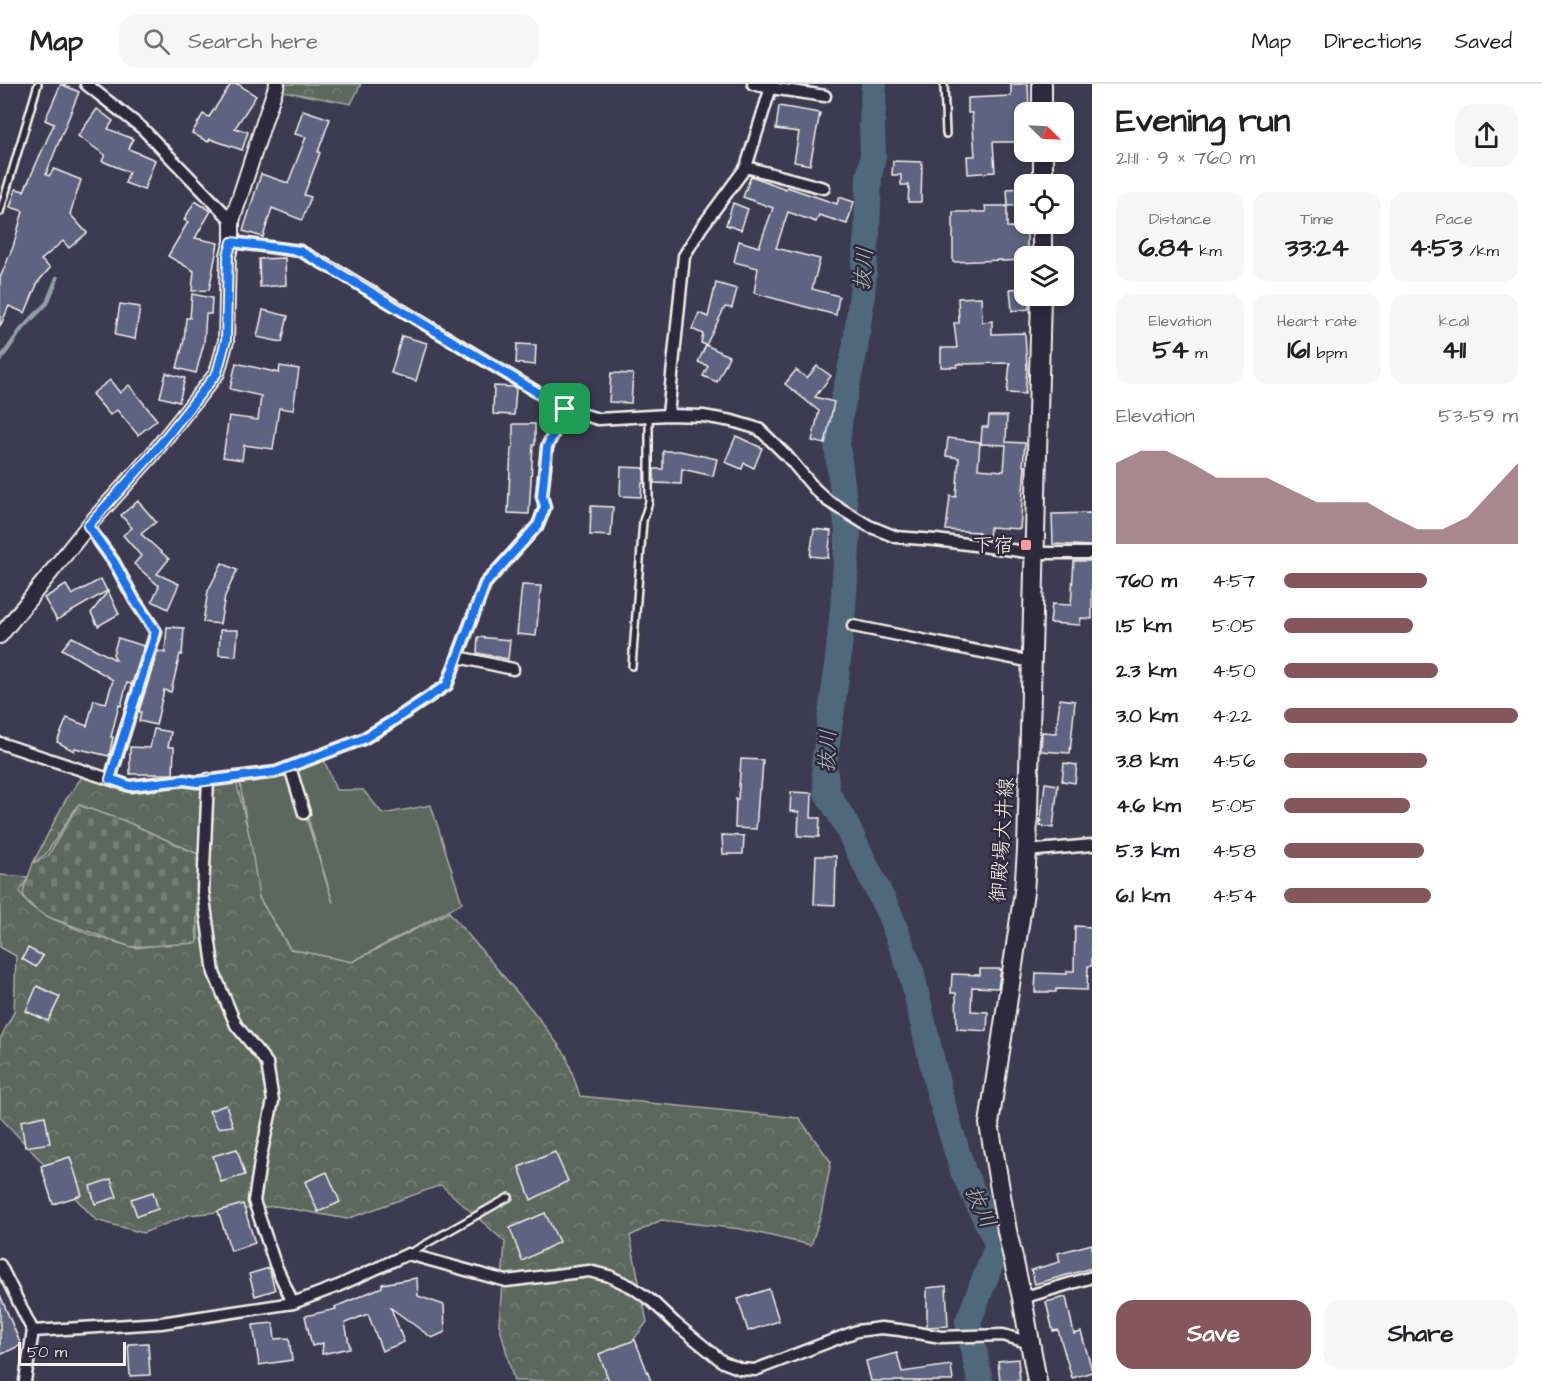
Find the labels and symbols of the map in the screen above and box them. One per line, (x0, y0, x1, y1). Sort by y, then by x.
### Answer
north arrow (1014, 102, 1074, 162)
water label: 抜川 (847, 246, 881, 292)
pin (539, 383, 590, 434)
place label: 下宿 (972, 531, 1014, 560)
marker: 下宿 (1019, 538, 1033, 552)
water label: 抜川 (812, 728, 844, 774)
street label: 御殿場大井線 (983, 776, 1021, 904)
water label: 抜川 (957, 1181, 1003, 1233)
scale bar (18, 1339, 126, 1366)

